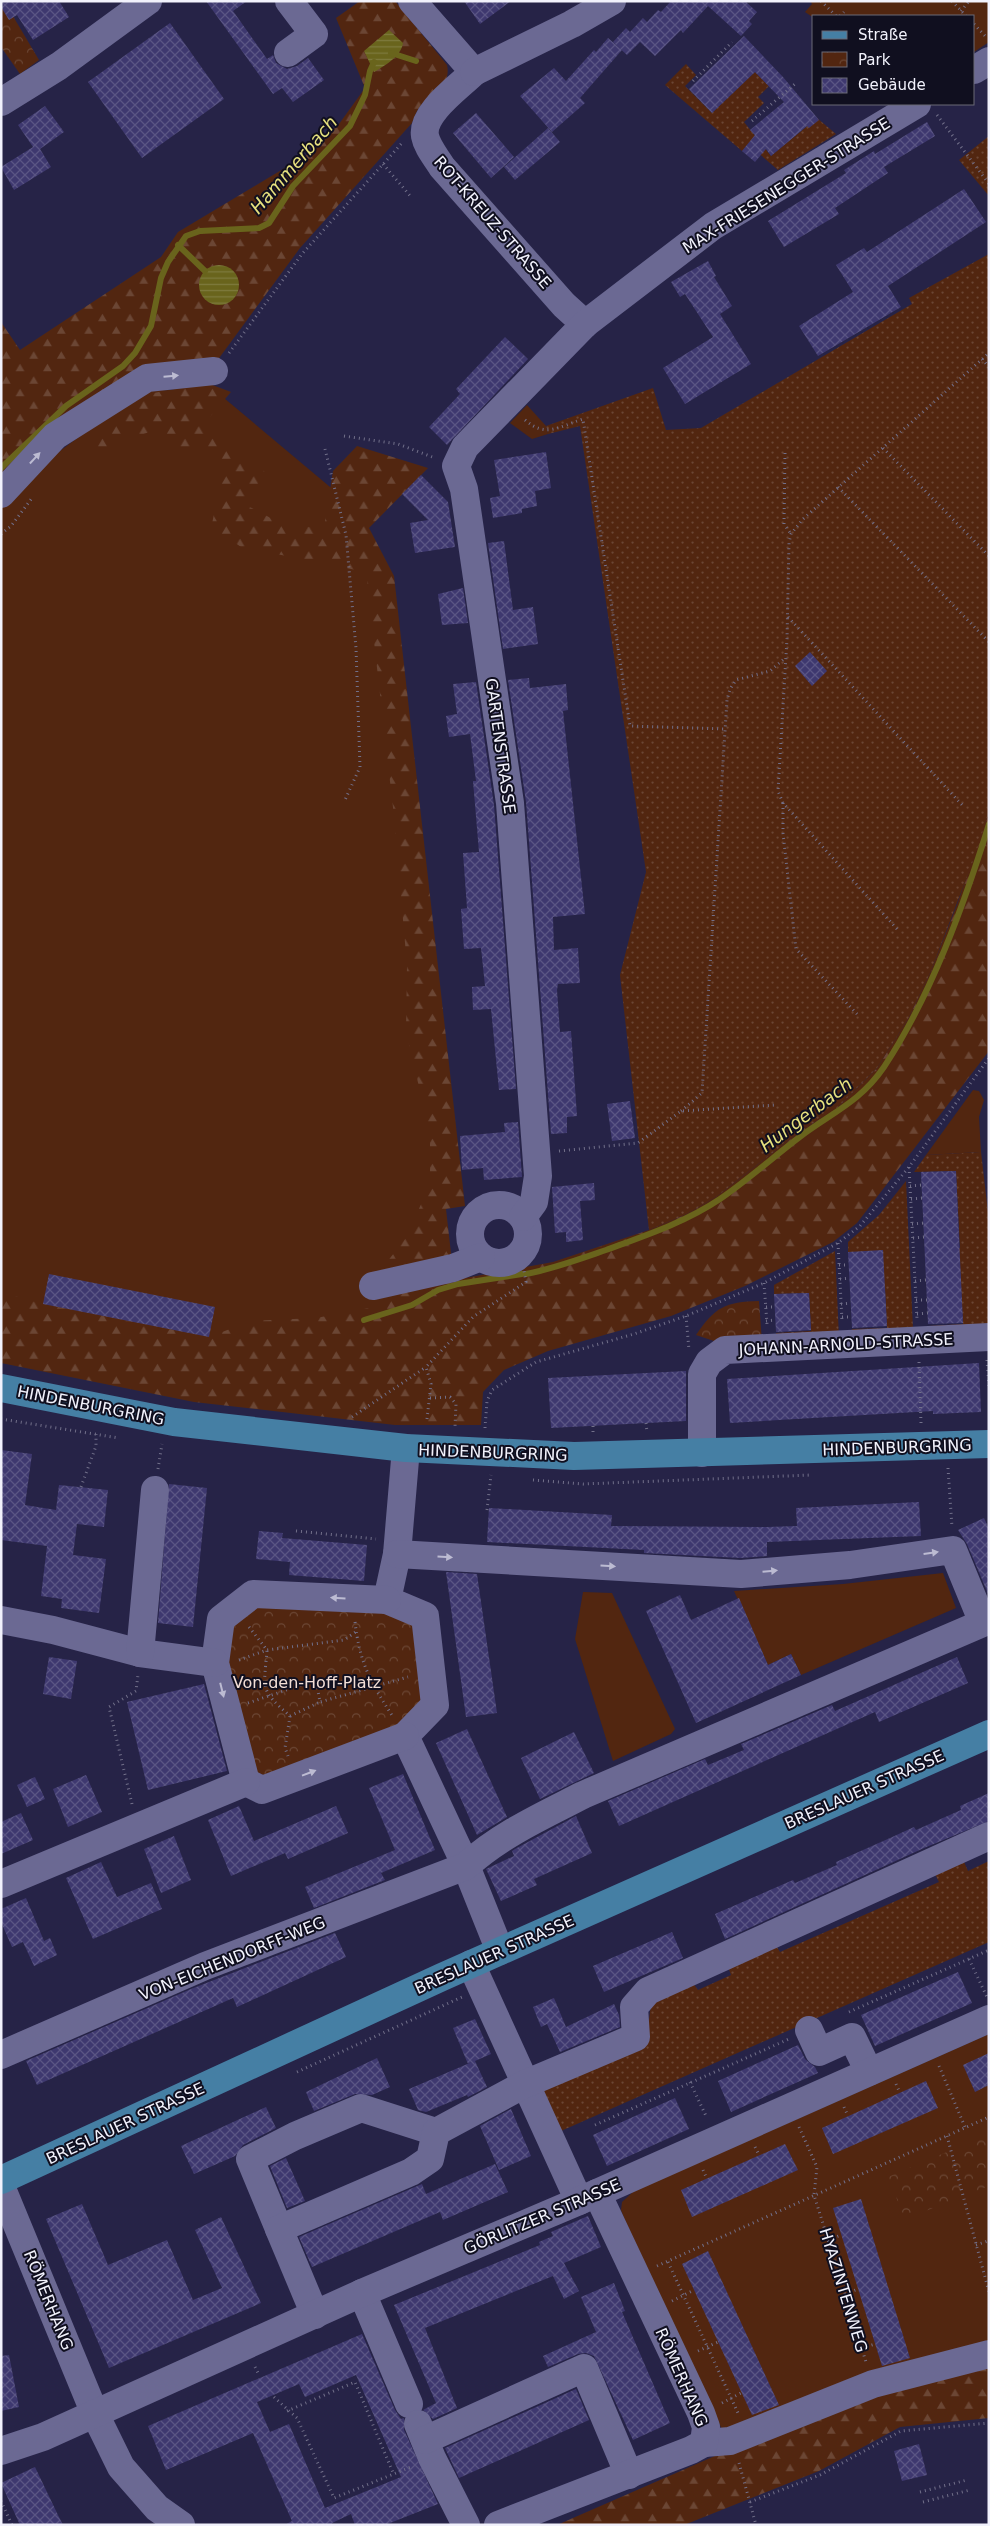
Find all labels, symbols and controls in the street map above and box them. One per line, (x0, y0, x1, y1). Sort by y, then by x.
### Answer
legend (812, 15, 975, 105)
text: Straße (858, 26, 907, 44)
text: Park (858, 51, 891, 69)
text: Gebäude (858, 76, 926, 94)
water label: Hammerbach (246, 112, 342, 218)
street label: MAX-FRIESENEGGER-STRASSE (679, 113, 894, 257)
street label: ROT-KREUZ-STRASSE (430, 152, 555, 292)
one-way arrow (163, 372, 179, 380)
one-way arrow (29, 453, 41, 465)
street label: GARTENSTRASSE (482, 677, 519, 815)
water label: Hungerbach (755, 1073, 856, 1156)
street label: JOHANN-ARNOLD-STRASSE (737, 1329, 954, 1360)
street label: HINDENBURGRING (16, 1382, 166, 1429)
street label: HINDENBURGRING (822, 1435, 972, 1460)
street label: HINDENBURGRING (418, 1440, 568, 1465)
one-way arrow (924, 1549, 940, 1557)
one-way arrow (438, 1554, 454, 1562)
one-way arrow (600, 1562, 616, 1570)
one-way arrow (762, 1567, 778, 1575)
one-way arrow (330, 1594, 346, 1602)
park label: Von-den-Hoff-Platz (233, 1673, 381, 1692)
one-way arrow (218, 1682, 226, 1697)
street label: BRESLAUER STRASSE (782, 1746, 947, 1833)
one-way arrow (302, 1769, 317, 1777)
street label: BRESLAUER STRASSE (412, 1911, 577, 1998)
street label: VON-EICHENDORFF-WEG (136, 1912, 328, 2005)
street label: BRESLAUER STRASSE (43, 2078, 207, 2168)
street label: GÖRLITZER STRASSE (461, 2175, 623, 2258)
street label: HYAZINTENWEG (816, 2226, 872, 2355)
street label: RÖMERHANG (20, 2247, 77, 2353)
street label: RÖMERHANG (651, 2325, 712, 2430)

